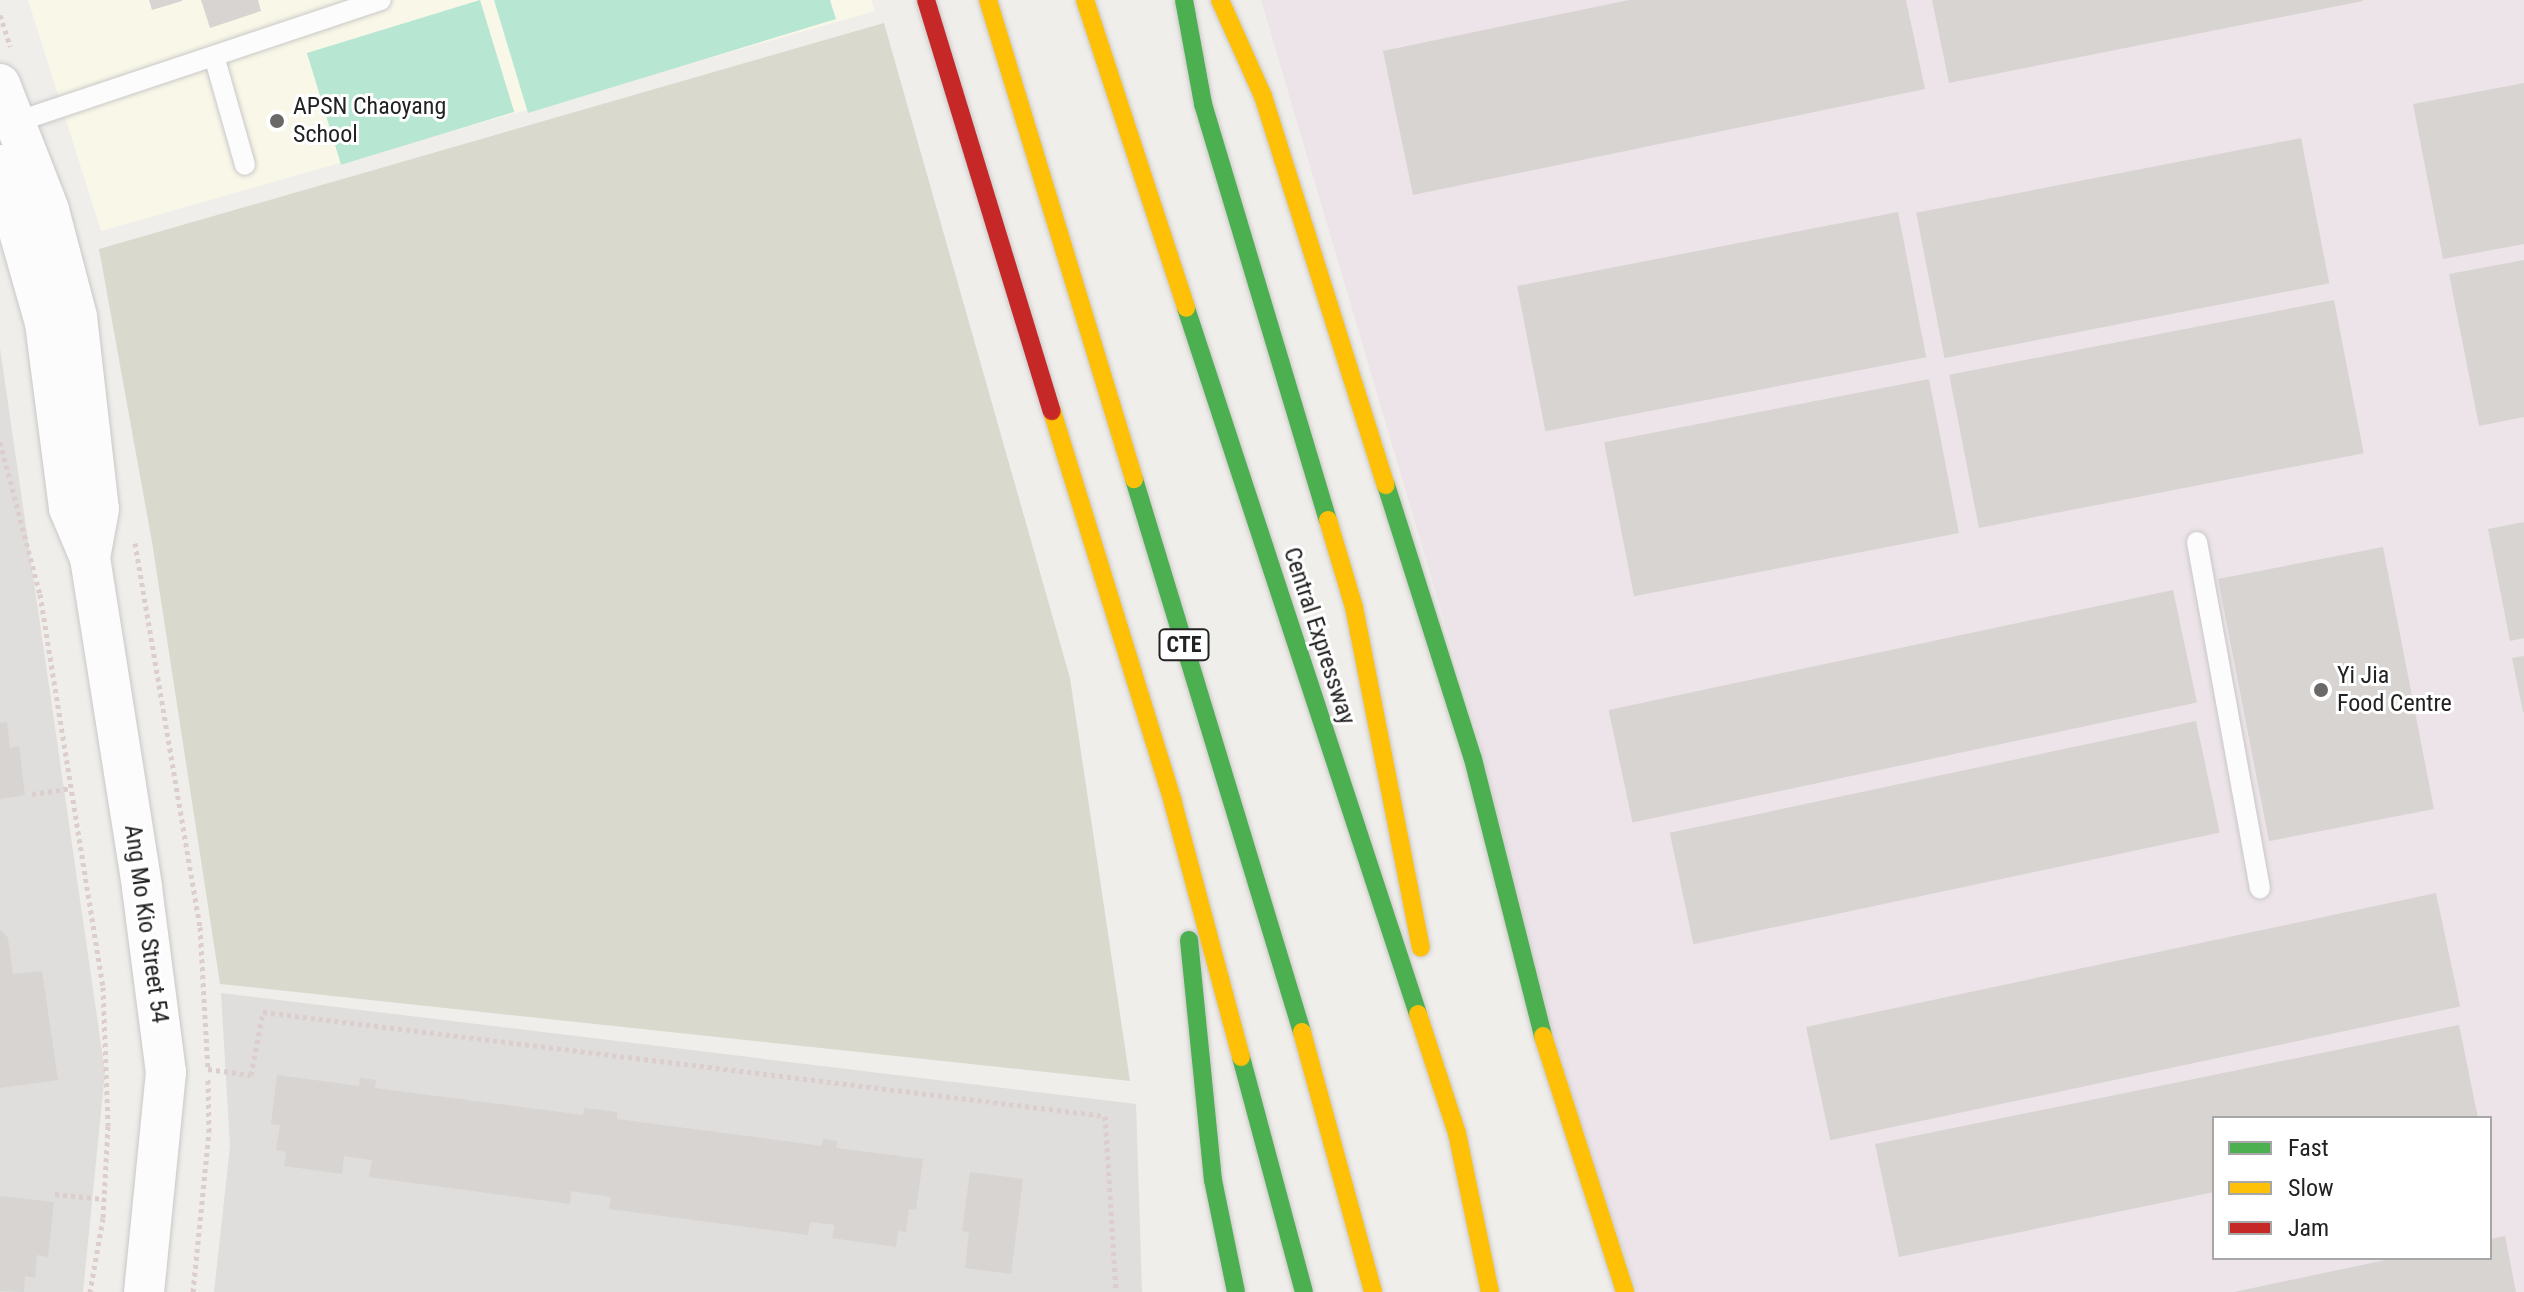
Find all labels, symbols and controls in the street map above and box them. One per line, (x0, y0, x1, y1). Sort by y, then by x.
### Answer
place label: APSN Chaoyang School (293, 93, 446, 149)
marker: APSN Chaoyang School (268, 112, 286, 130)
street label: Central Expressway (1277, 544, 1361, 728)
road number: CTE (1158, 627, 1210, 663)
place label: Yi Jia Food Centre (2337, 662, 2452, 718)
marker: Yi Jia Food Centre (2312, 681, 2330, 699)
street label: Ang Mo Kio Street 54 (118, 823, 174, 1025)
legend (2212, 1116, 2492, 1260)
text: Fast (2288, 1134, 2329, 1162)
text: Slow (2288, 1174, 2334, 1202)
text: Jam (2288, 1214, 2329, 1242)

